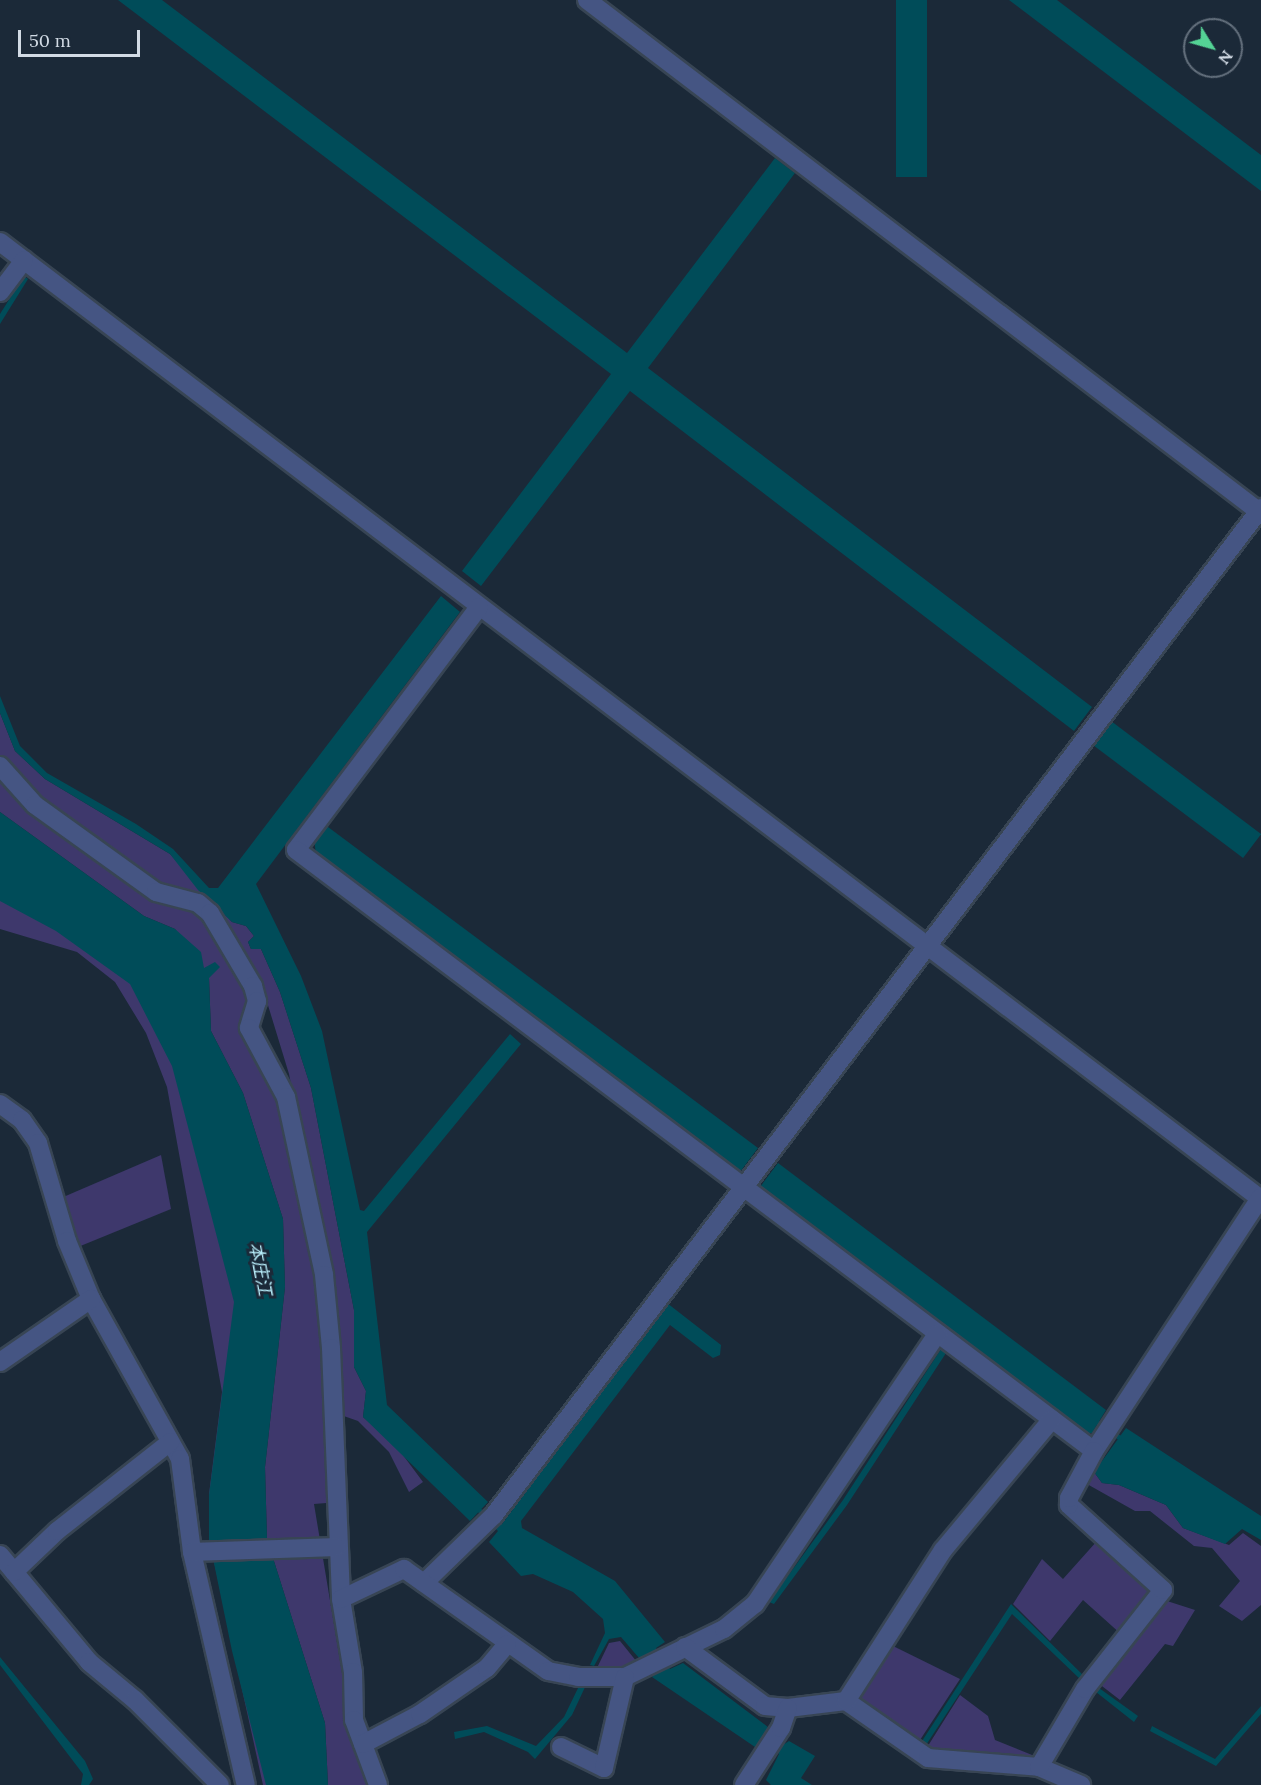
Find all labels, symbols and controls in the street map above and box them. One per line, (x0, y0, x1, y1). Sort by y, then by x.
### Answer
scale bar (21, 18, 142, 56)
north arrow (1183, 18, 1243, 78)
text: 50 m (29, 29, 71, 52)
text: N (1214, 47, 1237, 69)
water label: 本庄江 (244, 1240, 276, 1298)

